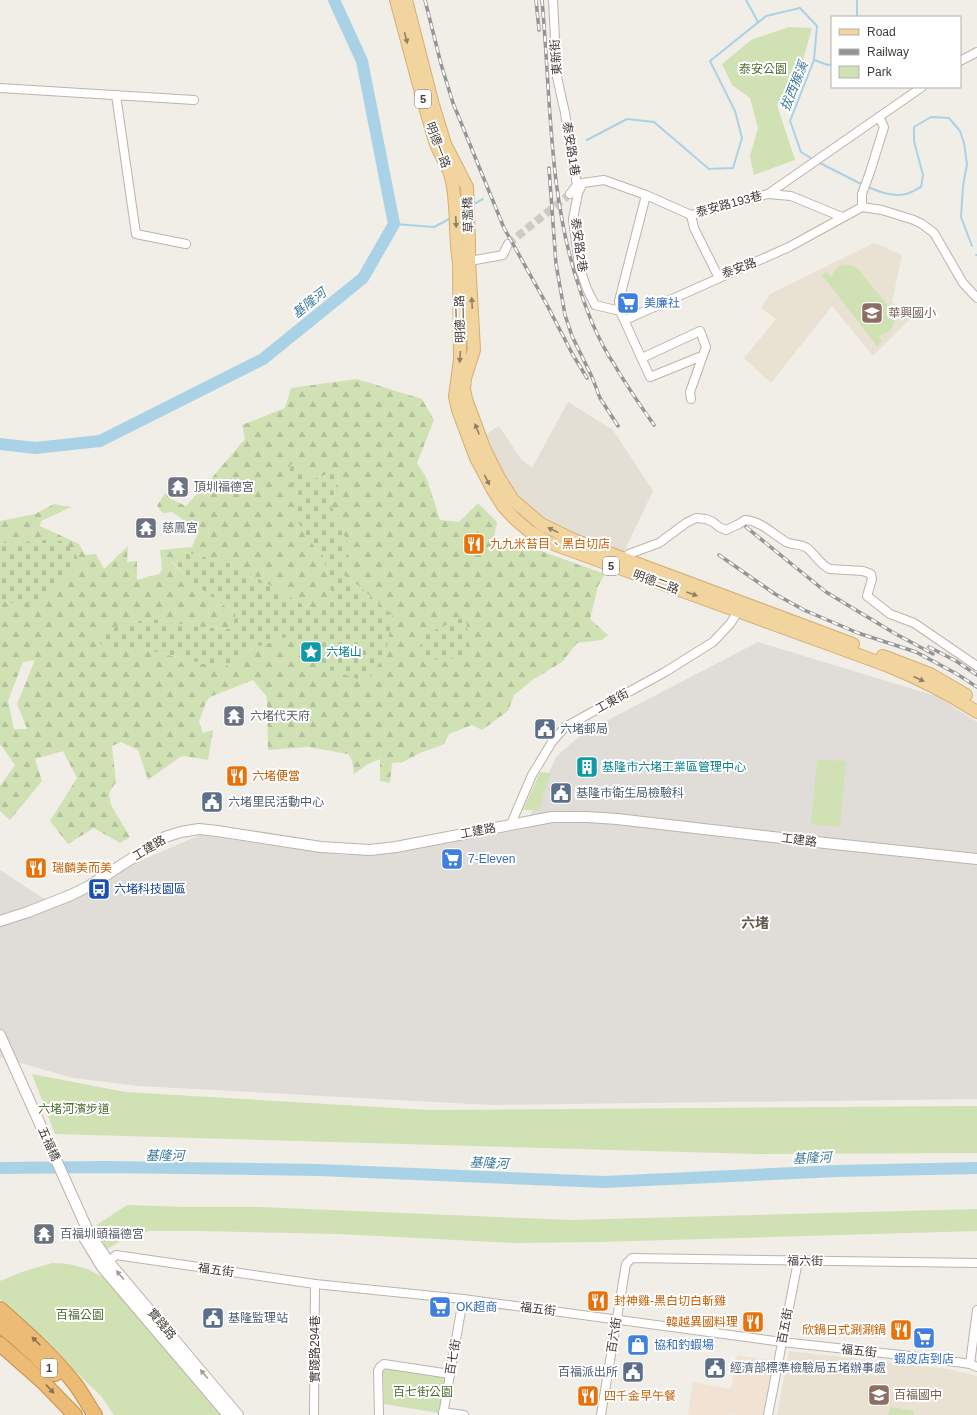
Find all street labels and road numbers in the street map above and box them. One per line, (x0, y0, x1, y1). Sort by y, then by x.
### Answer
street label: 東新街 (548, 39, 564, 75)
road number: 5 (415, 90, 431, 108)
street label: 明德一路 (423, 120, 453, 170)
street label: 泰安路1巷 (560, 121, 582, 177)
street label: 泰安路193巷 (694, 188, 764, 220)
street label: 草濫橋 (460, 197, 476, 233)
street label: 泰安路2巷 (568, 217, 590, 273)
street label: 泰安路 (720, 255, 758, 281)
street label: 明德二路 (453, 295, 467, 343)
road number: 5 (603, 557, 619, 575)
street label: 明德二路 (631, 567, 681, 597)
street label: 工東街 (593, 686, 631, 716)
street label: 工建路 (459, 821, 497, 841)
street label: 工建路 (780, 831, 818, 849)
street label: 工建路 (130, 833, 168, 863)
street label: 五福橋 (35, 1125, 63, 1163)
street label: 福六街 (787, 1254, 823, 1268)
street label: 福五街 (197, 1261, 235, 1279)
street label: 福五街 (519, 1300, 557, 1318)
street label: 實踐路 (145, 1306, 179, 1342)
street label: 百五街 (775, 1307, 795, 1345)
street label: 實踐路294巷 (308, 1315, 322, 1383)
street label: 百六街 (604, 1316, 624, 1354)
street label: 百七街 (443, 1338, 463, 1376)
street label: 福五街 (840, 1342, 878, 1360)
road number: 1 (41, 1359, 57, 1377)

